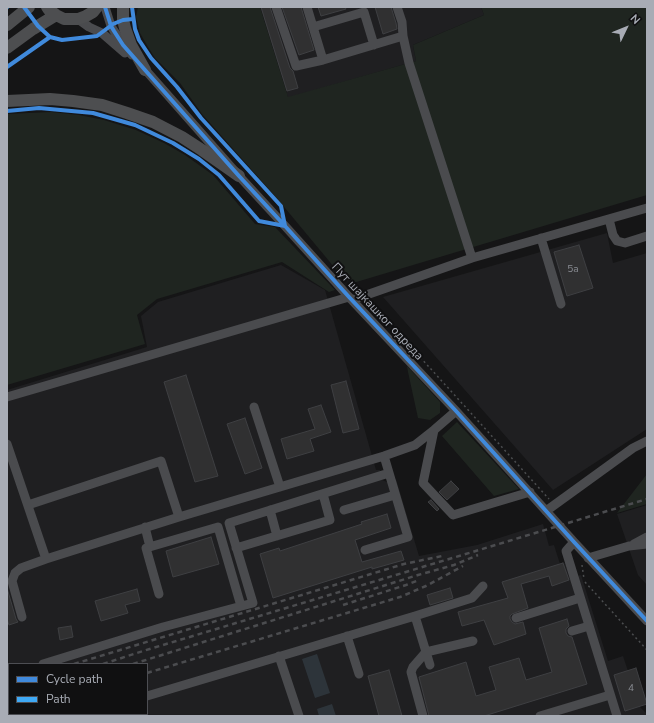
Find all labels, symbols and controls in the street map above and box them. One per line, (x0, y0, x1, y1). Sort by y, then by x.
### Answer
north arrow (606, 8, 646, 48)
text: N (627, 11, 643, 28)
street label: Пут шајкашког одреда (328, 260, 426, 364)
house number: 5a (567, 264, 579, 276)
legend (8, 663, 148, 715)
text: Cycle path (46, 671, 103, 687)
house number: 4 (628, 683, 634, 695)
text: Path (46, 691, 71, 707)

